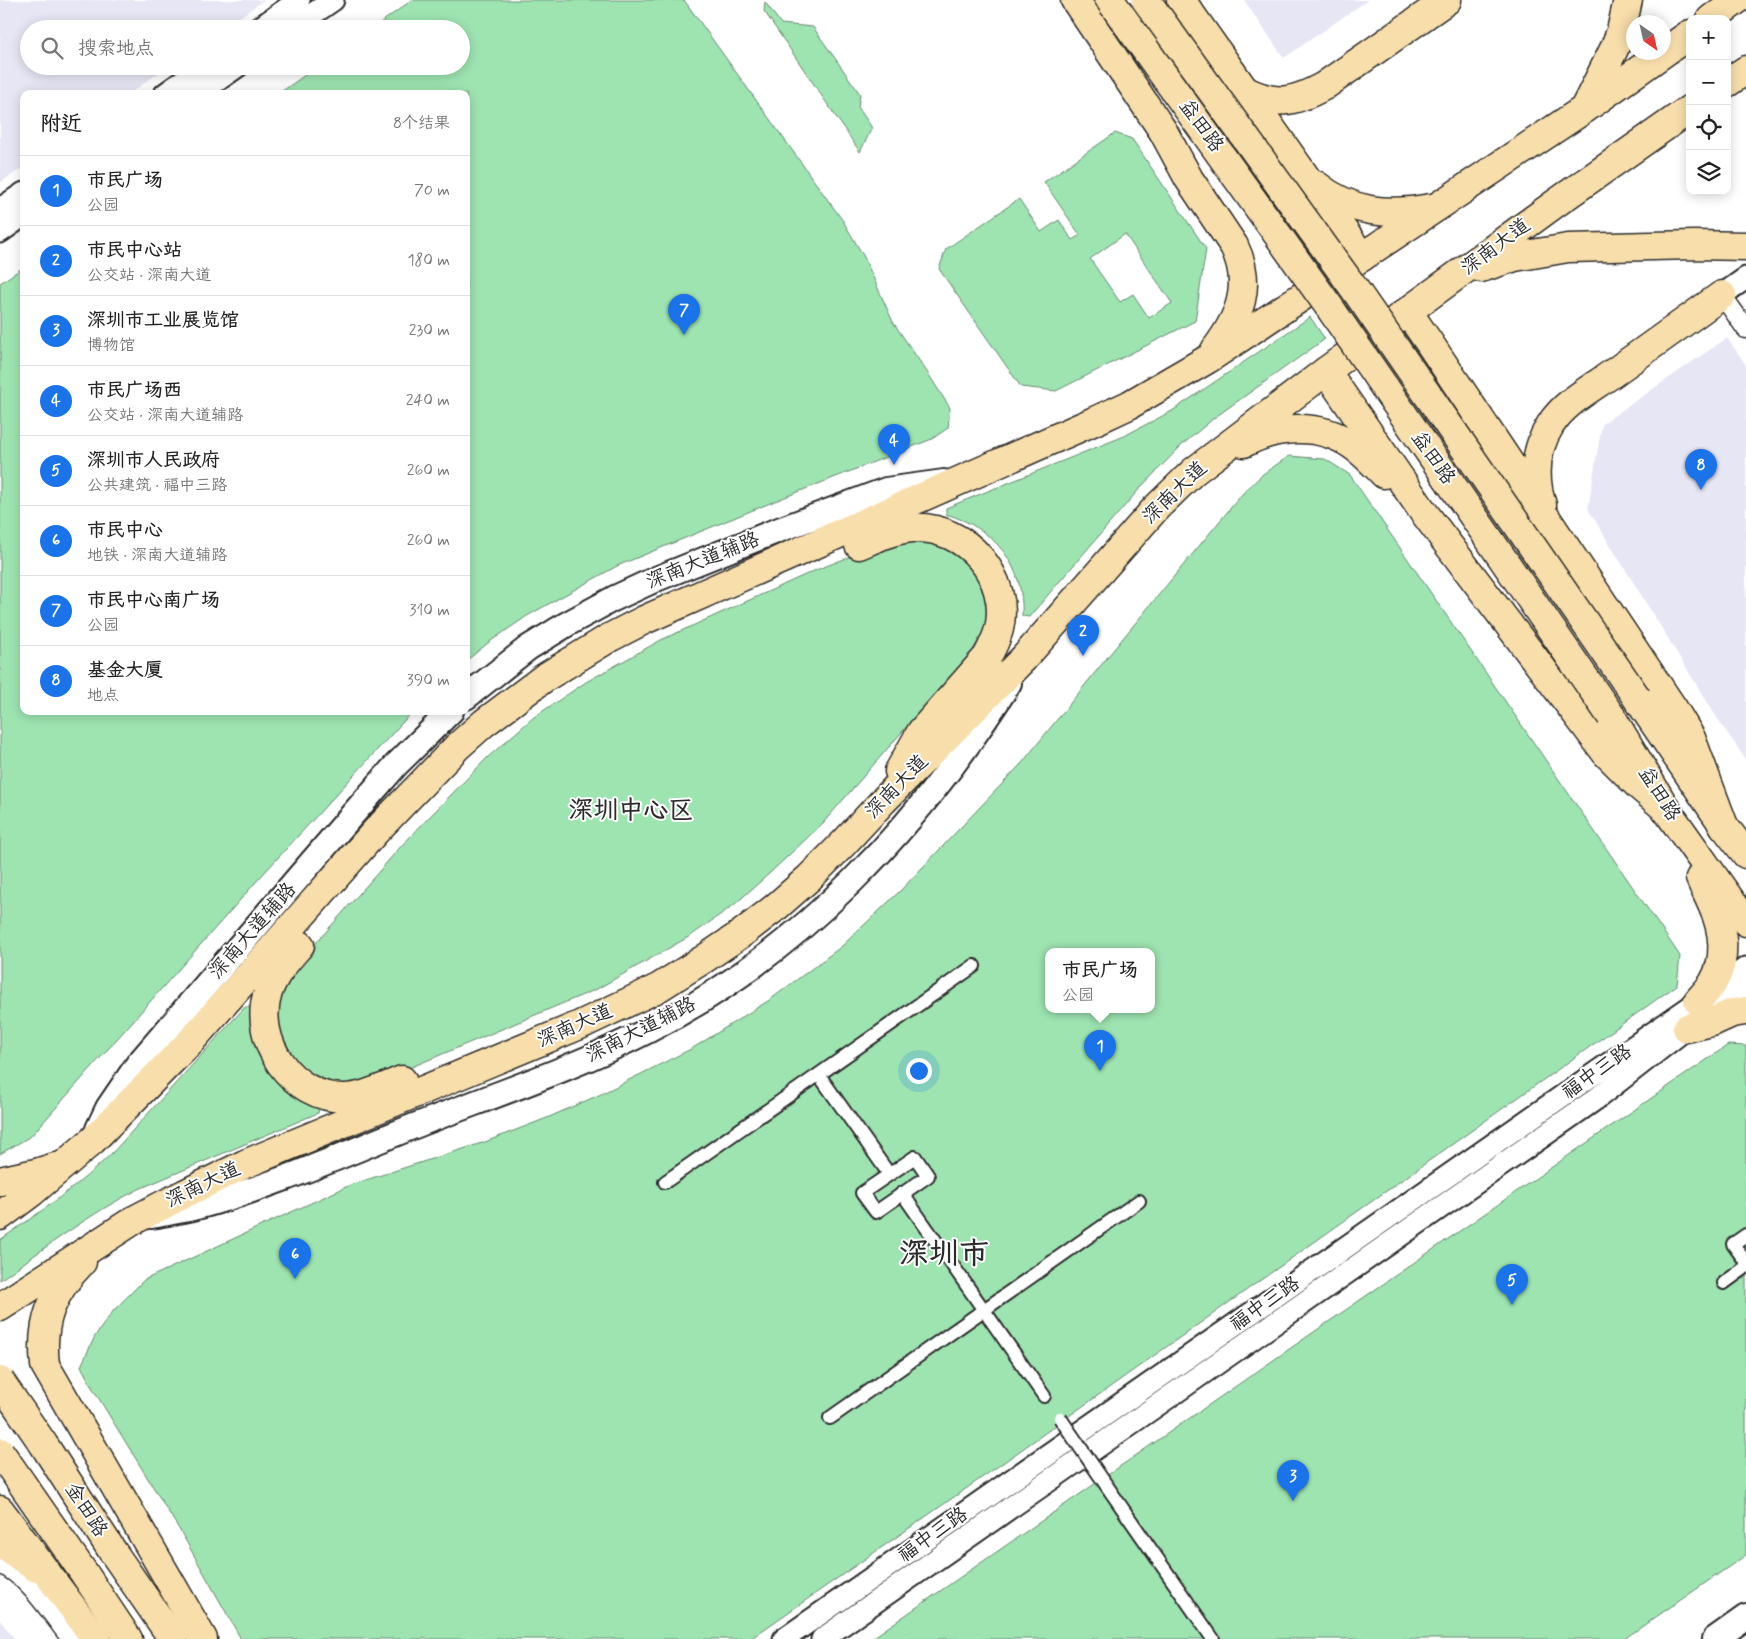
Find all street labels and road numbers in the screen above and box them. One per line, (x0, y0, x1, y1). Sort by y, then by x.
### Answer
street label: 益田路 (1172, 94, 1230, 159)
street label: 深南大道 (1456, 212, 1536, 282)
street label: 益田路 (1405, 426, 1462, 491)
street label: 深南大道 (1137, 456, 1213, 530)
street label: 深南大道辅路 (642, 526, 765, 596)
street label: 深南大道 (860, 749, 934, 825)
street label: 益田路 (1632, 761, 1687, 827)
street label: 深南大道辅路 (203, 876, 303, 985)
street label: 深南大道辅路 (581, 990, 701, 1069)
street label: 深南大道 (533, 997, 617, 1055)
street label: 福中三路 (1556, 1037, 1638, 1106)
street label: 深南大道 (161, 1155, 245, 1215)
street label: 福中三路 (1224, 1269, 1306, 1338)
street label: 金田路 (58, 1477, 114, 1543)
street label: 福中三路 (892, 1500, 974, 1569)

